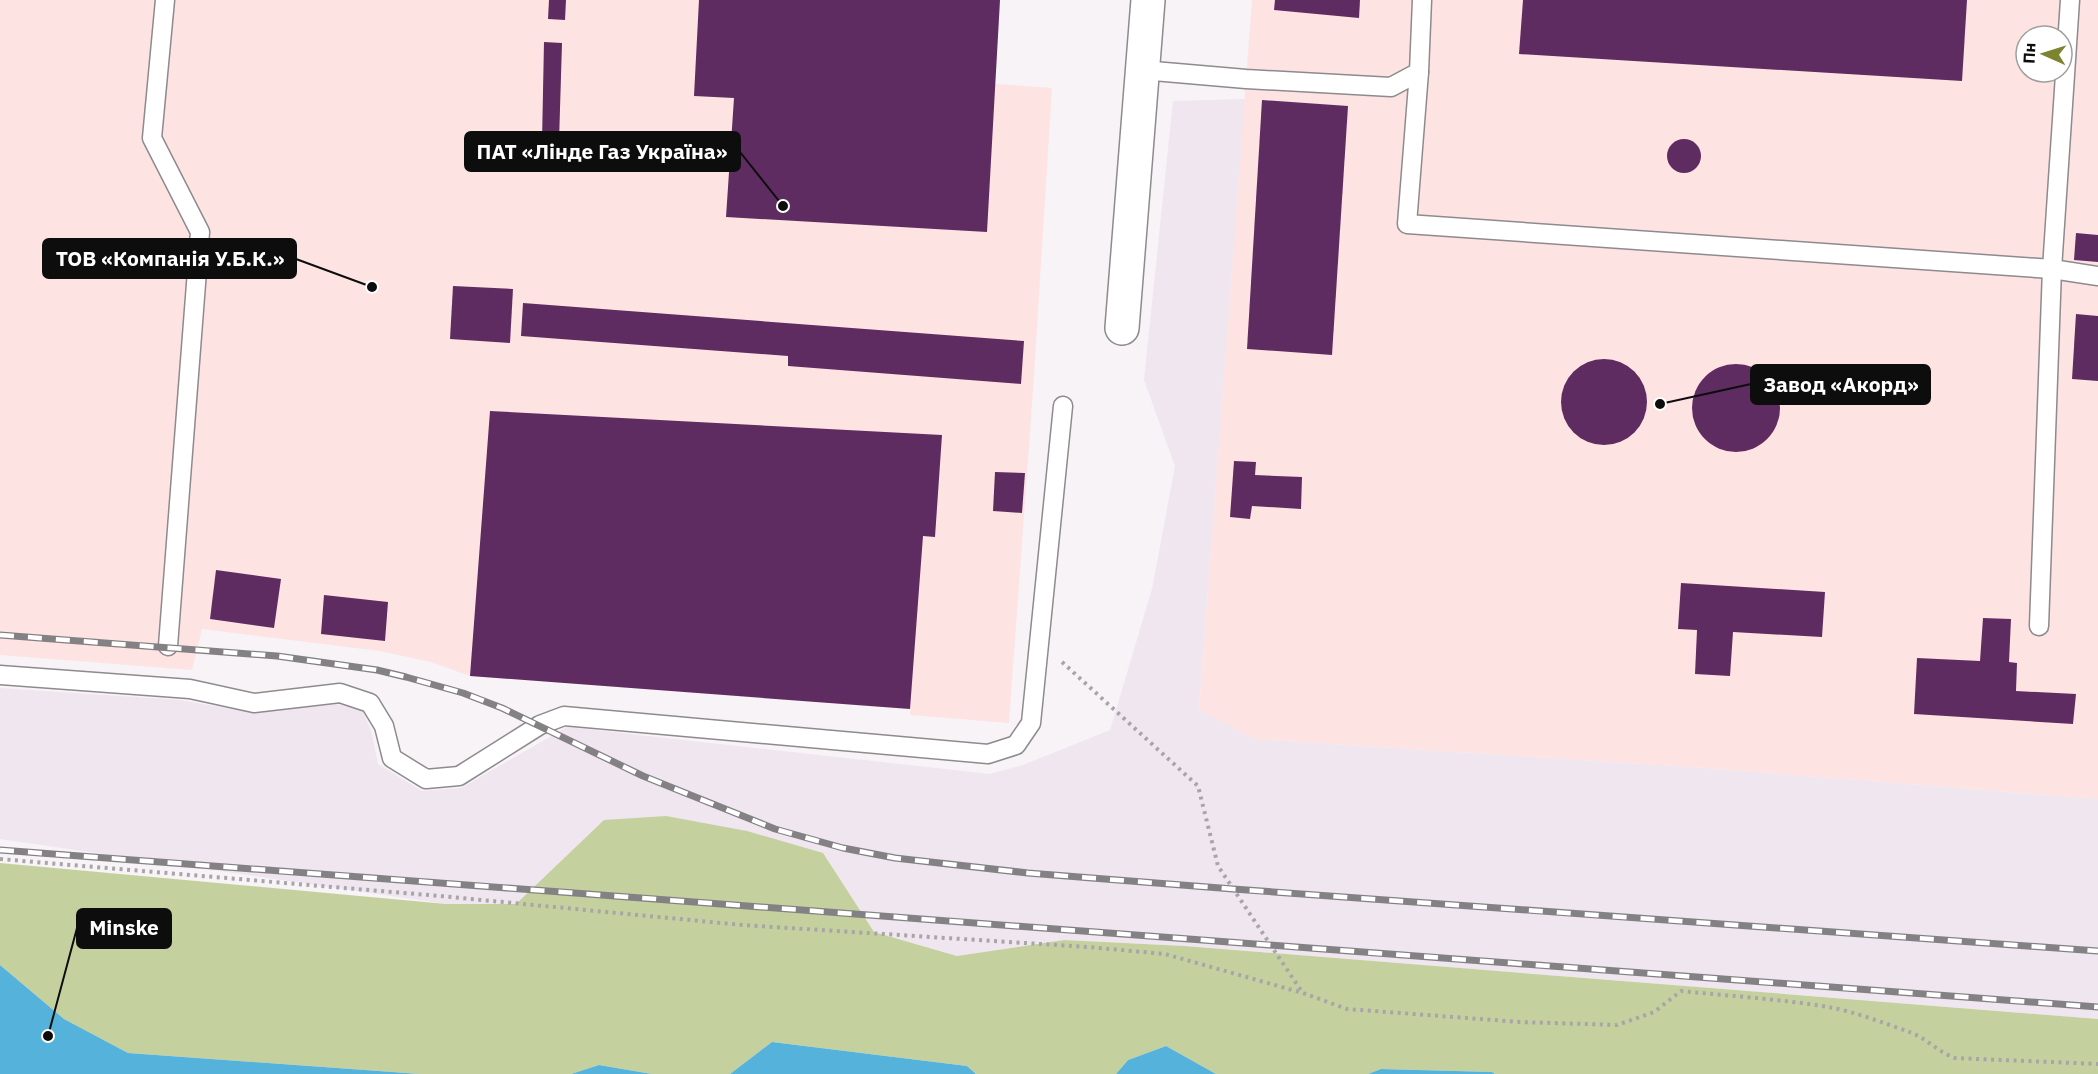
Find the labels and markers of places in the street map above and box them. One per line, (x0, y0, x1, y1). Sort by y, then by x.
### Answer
callout: ПАТ «Лінде Газ Україна» (465, 132, 740, 171)
callout: ТОВ «Компанія У.Б.К.» (43, 239, 296, 278)
callout: Завод «Акорд» (1751, 365, 1930, 404)
callout: Minske (77, 909, 171, 948)

